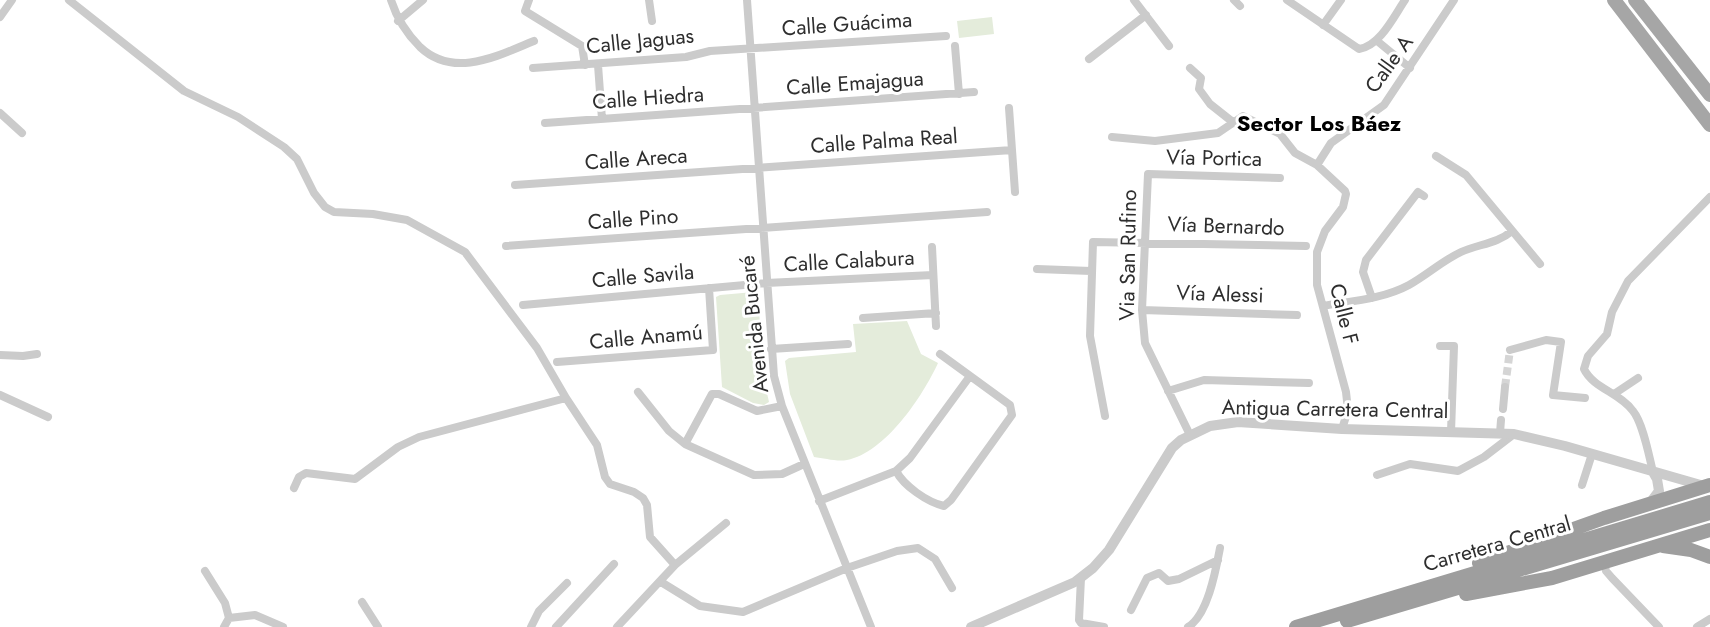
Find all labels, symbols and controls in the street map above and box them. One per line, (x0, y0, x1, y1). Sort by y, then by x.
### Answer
street label: Calle Guácima (781, 4, 913, 44)
street label: Calle Jaguas (585, 20, 695, 62)
street label: Calle A (1358, 29, 1420, 99)
street label: Calle Emajagua (785, 63, 925, 103)
street label: Calle Hiedra (591, 79, 705, 117)
district label: Sector Los Báez (1237, 107, 1402, 139)
street label: Calle Palma Real (809, 121, 959, 161)
street label: Calle Areca (584, 140, 688, 178)
street label: Vía Portica (1166, 142, 1262, 174)
street label: Via San Rufino (1112, 189, 1144, 321)
street label: Calle Pino (587, 201, 679, 237)
street label: Vía Bernardo (1167, 209, 1285, 243)
street label: Calle Calabura (783, 243, 915, 279)
street label: Avenida Bucaré (732, 254, 776, 394)
street label: Calle Savila (591, 257, 695, 295)
street label: Vía Alessi (1176, 277, 1264, 311)
street label: Calle F (1322, 280, 1366, 348)
street label: Calle Anamú (588, 317, 704, 357)
street label: Antigua Carretera Central (1221, 392, 1449, 426)
street label: Carretera Central (1420, 509, 1574, 579)

